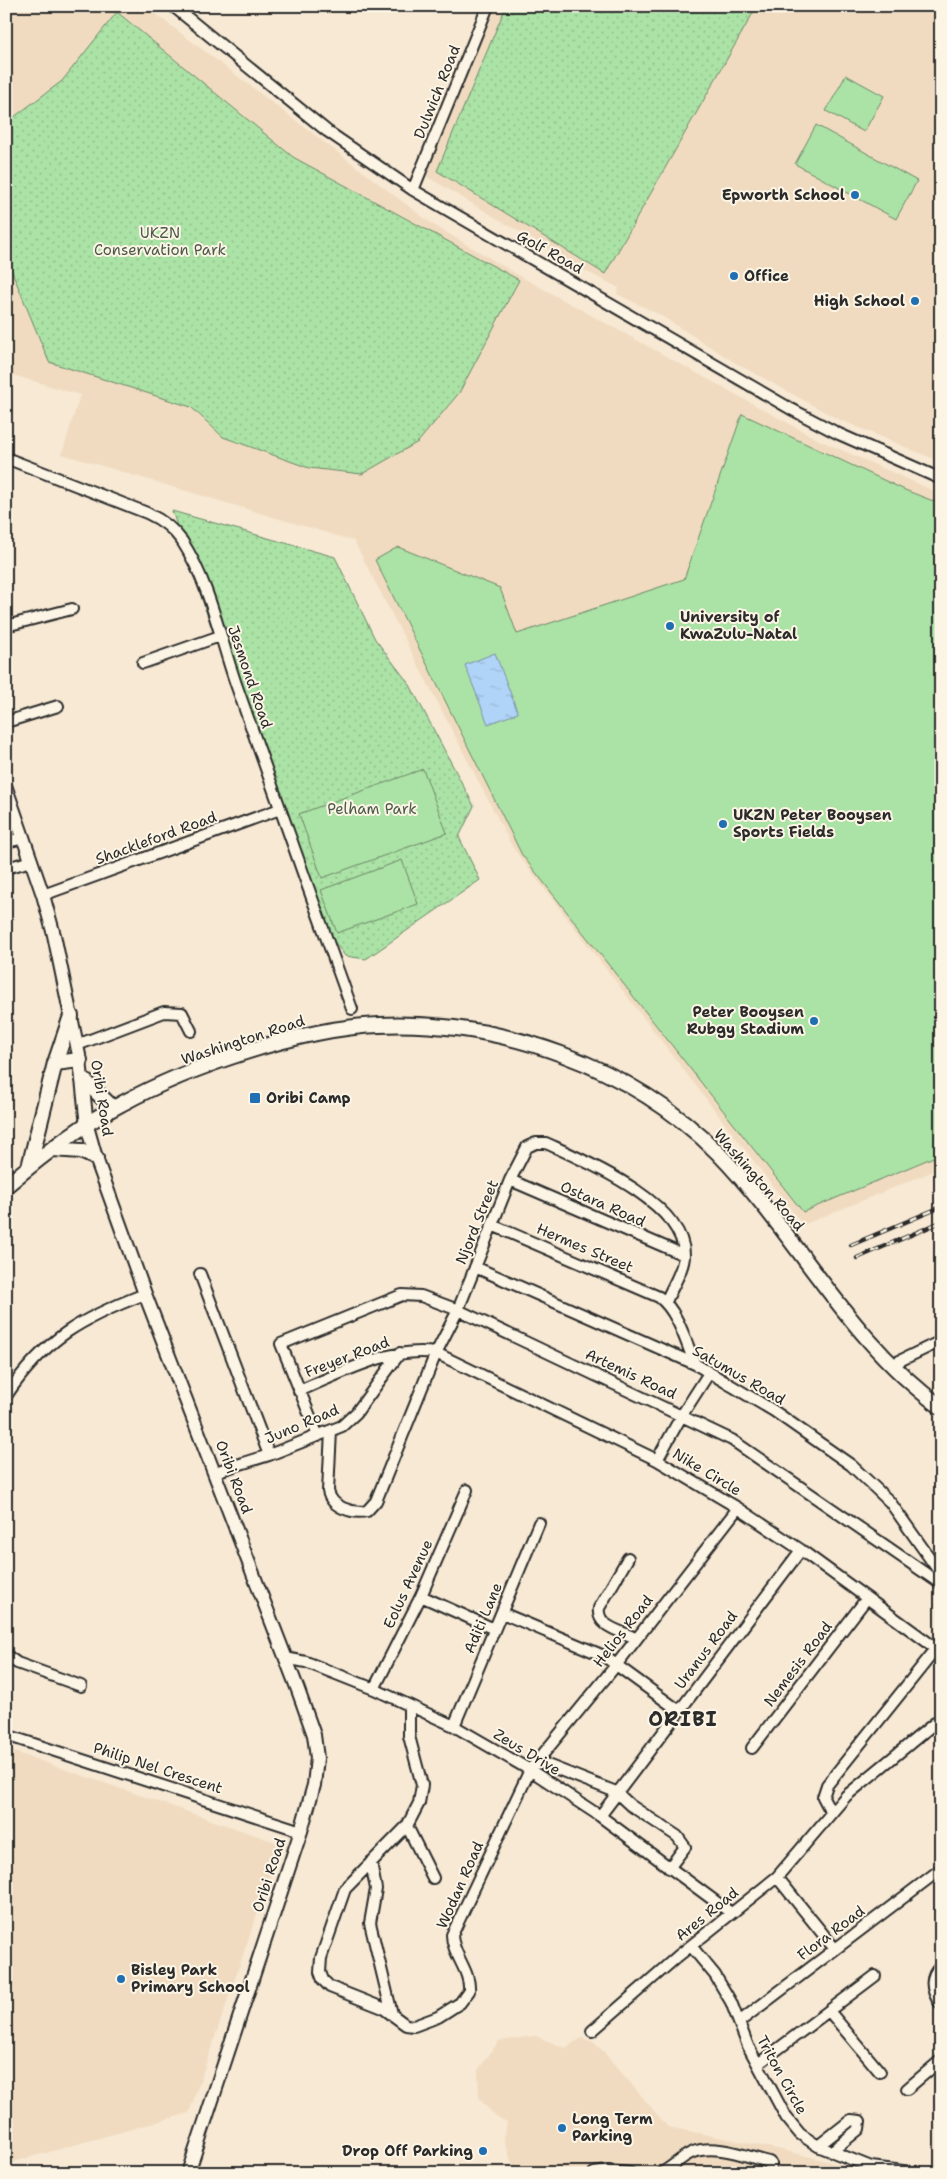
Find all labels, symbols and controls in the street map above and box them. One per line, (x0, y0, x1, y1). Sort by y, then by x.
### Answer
street label: Dulwich Road (409, 42, 465, 142)
place label: Epworth School (722, 185, 845, 205)
marker: Epworth School (849, 189, 861, 201)
park label: UKZN Conservation Park (94, 223, 226, 260)
street label: Golf Road (513, 226, 587, 279)
place label: Office (744, 266, 789, 286)
marker: Office (728, 270, 740, 282)
place label: High School (814, 291, 905, 311)
marker: High School (909, 295, 921, 307)
place label: University of KwaZulu-Natal (680, 607, 797, 644)
marker: University of KwaZulu-Natal (664, 620, 676, 632)
street label: Jesmond Road (223, 623, 277, 732)
park label: Pelham Park (327, 799, 417, 819)
place label: UKZN Peter Booysen Sports Fields (733, 805, 892, 842)
street label: Shackleford Road (93, 807, 220, 869)
marker: UKZN Peter Booysen Sports Fields (717, 818, 729, 830)
place label: Peter Booysen Rubgy Stadium (687, 1002, 804, 1039)
street label: Washington Road (179, 1010, 308, 1069)
marker: Peter Booysen Rubgy Stadium (808, 1015, 820, 1027)
street label: Oribi Road (86, 1058, 118, 1138)
place label: Oribi Camp (266, 1088, 351, 1108)
marker: Oribi Camp (248, 1091, 262, 1105)
street label: Washington Road (709, 1125, 809, 1236)
street label: Ostara Road (557, 1176, 649, 1232)
street label: Njord Street (451, 1177, 503, 1267)
street label: Hermes Street (534, 1219, 636, 1277)
street label: Freyer Road (302, 1332, 393, 1382)
street label: Satumus Road (689, 1340, 789, 1410)
street label: Artemis Road (582, 1344, 680, 1404)
street label: Juno Road (262, 1399, 342, 1449)
street label: Oribi Road (211, 1437, 257, 1517)
street label: Nike Circle (669, 1444, 745, 1500)
street label: Eolus Avenue (379, 1536, 437, 1632)
street label: Aditi Lane (459, 1580, 507, 1656)
street label: Helios Road (588, 1590, 658, 1671)
street label: Uranus Road (670, 1606, 742, 1693)
street label: Nemesis Road (759, 1617, 837, 1711)
district label: ORIBI (648, 1706, 718, 1732)
street label: Zeus Drive (490, 1724, 564, 1780)
street label: Philip Nel Crescent (91, 1738, 225, 1798)
street label: Oribi Road (248, 1835, 291, 1915)
street label: Wodan Road (432, 1838, 488, 1932)
street label: Ares Road (671, 1882, 743, 1946)
street label: Flora Road (793, 1901, 869, 1965)
place label: Bisley Park Primary School (131, 1960, 250, 1997)
marker: Bisley Park Primary School (115, 1973, 127, 1985)
street label: Triton Circle (752, 2032, 812, 2118)
place label: Long Term Parking (572, 2109, 653, 2146)
marker: Long Term Parking (556, 2122, 568, 2134)
place label: Drop Off Parking (342, 2141, 473, 2161)
marker: Drop Off Parking (477, 2145, 489, 2157)

